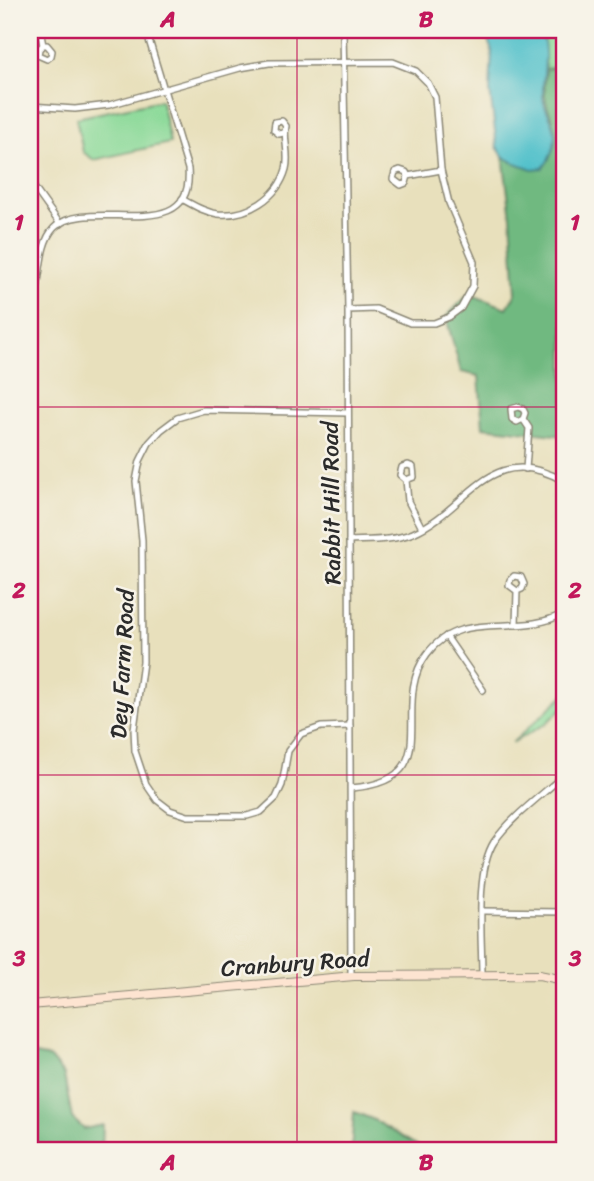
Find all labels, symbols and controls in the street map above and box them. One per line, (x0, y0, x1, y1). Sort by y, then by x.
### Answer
text: A (159, 0, 176, 40)
text: B (419, 0, 434, 40)
text: 1 (14, 202, 24, 243)
text: 1 (570, 202, 580, 243)
street label: Rabbit Hill Road (310, 419, 353, 585)
text: 2 (11, 570, 26, 611)
text: 2 (567, 570, 582, 611)
street label: Dey Farm Road (98, 586, 147, 740)
text: 3 (12, 938, 26, 979)
street label: Cranbury Road (219, 938, 373, 989)
text: 3 (568, 938, 582, 979)
text: A (159, 1142, 176, 1181)
text: B (419, 1142, 434, 1181)

